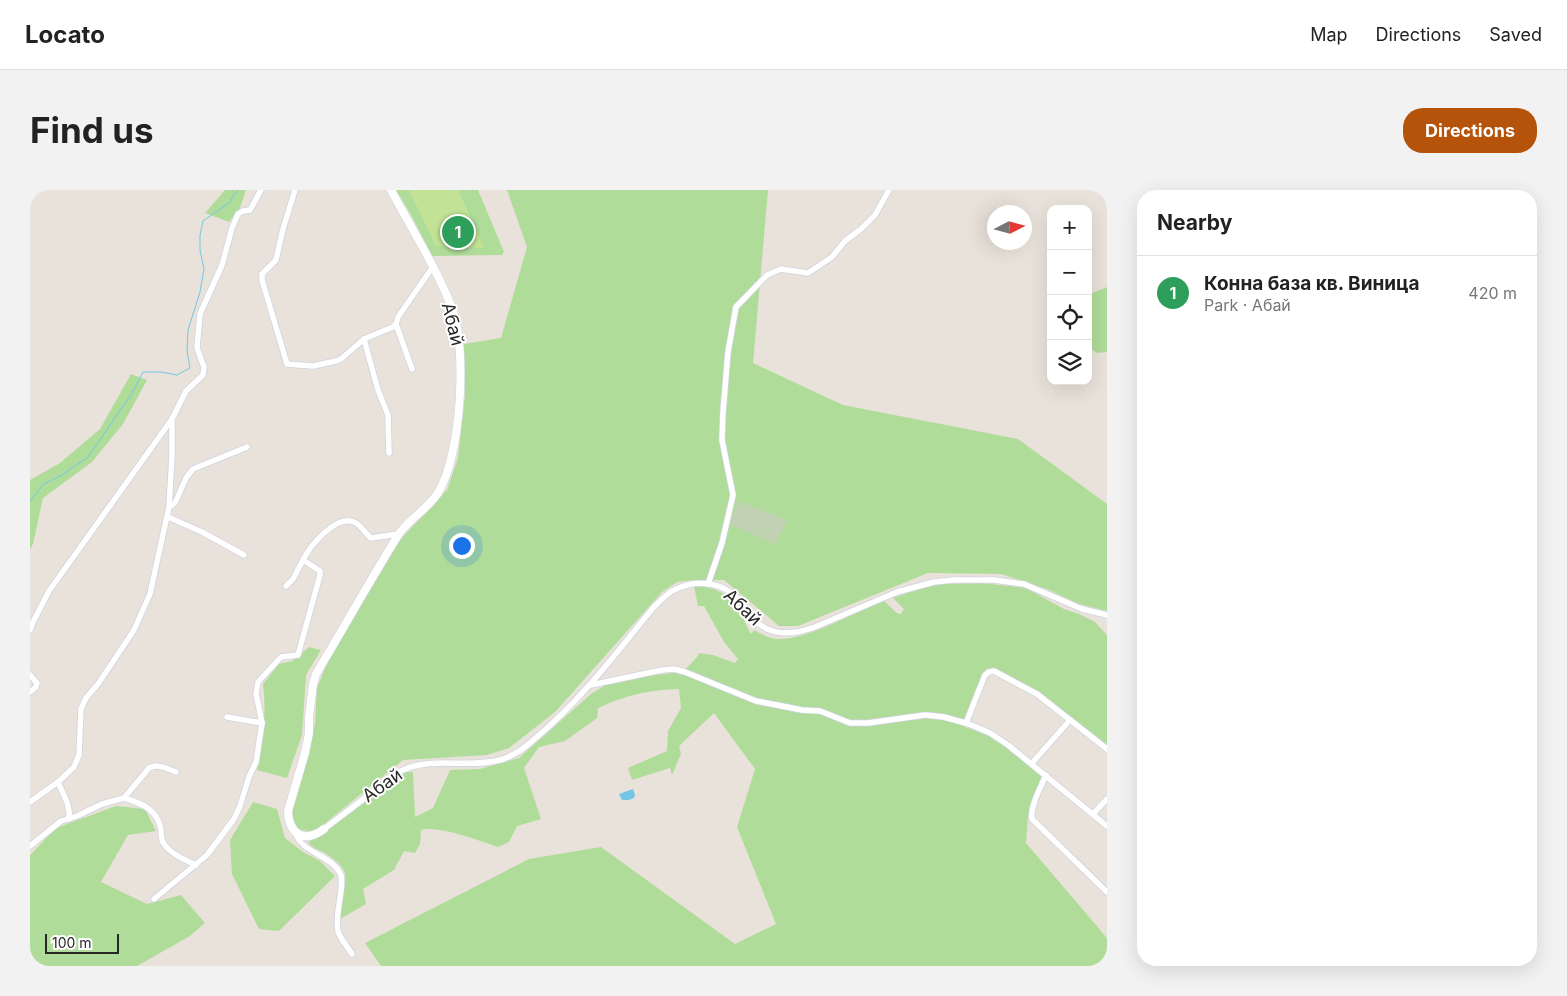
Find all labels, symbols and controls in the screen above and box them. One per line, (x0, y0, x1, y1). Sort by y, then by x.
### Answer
text: Locato (25, 20, 105, 49)
text: Map (1310, 24, 1348, 45)
text: Directions (1376, 24, 1461, 45)
text: Saved (1489, 24, 1542, 45)
button: Directions (1403, 108, 1537, 153)
text: Find us (30, 109, 154, 151)
north arrow (987, 205, 1032, 250)
map controls (1047, 205, 1092, 385)
button: + (1047, 205, 1092, 250)
text: Nearby (1157, 210, 1232, 235)
pin: 1 (442, 213, 474, 251)
button: − (1047, 250, 1092, 295)
text: Конна база кв. Виница (1204, 272, 1420, 295)
text: 1 (1170, 283, 1176, 303)
text: 420 m (1468, 283, 1517, 303)
button: locate (1047, 295, 1092, 340)
text: Park · Абай (1204, 295, 1291, 315)
street label: Абай (438, 300, 468, 348)
button: layers (1047, 340, 1092, 385)
your location (449, 533, 475, 559)
street label: Абай (720, 584, 766, 630)
street label: Абай (358, 764, 406, 806)
scale bar (45, 931, 119, 954)
text: 100 m (52, 934, 92, 951)

